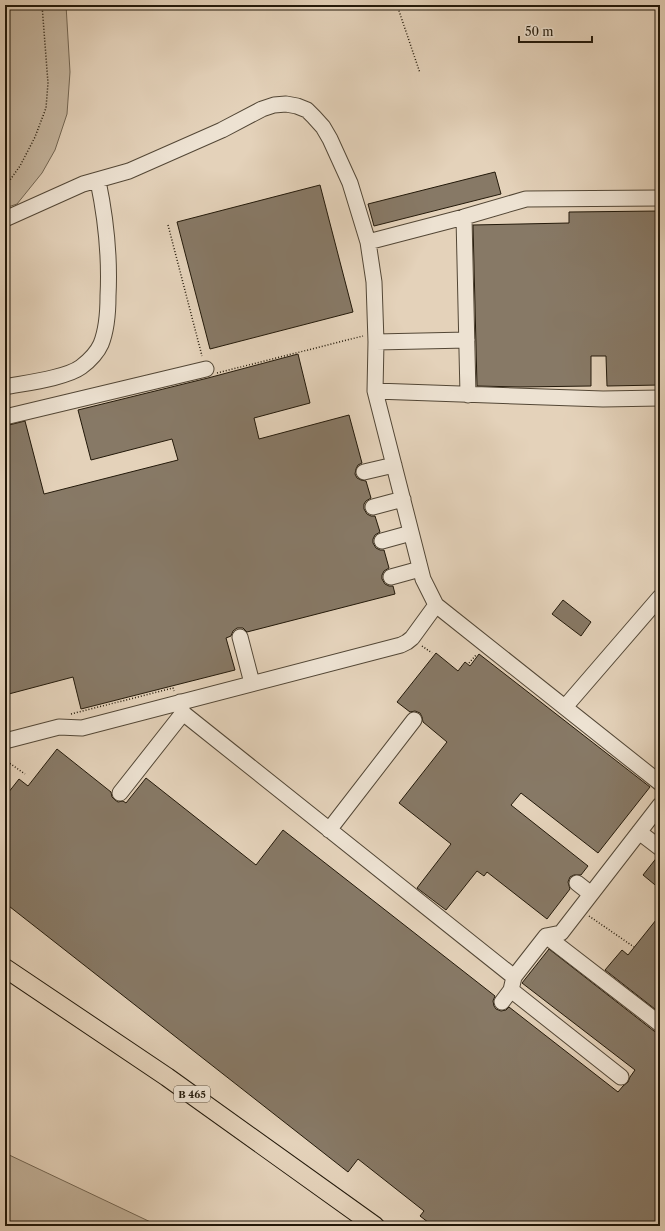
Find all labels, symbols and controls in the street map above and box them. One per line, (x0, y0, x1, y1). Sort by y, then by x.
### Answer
scale bar (519, 18, 592, 44)
text: 50 m (525, 24, 554, 39)
road number: B 465 (174, 1086, 210, 1102)

